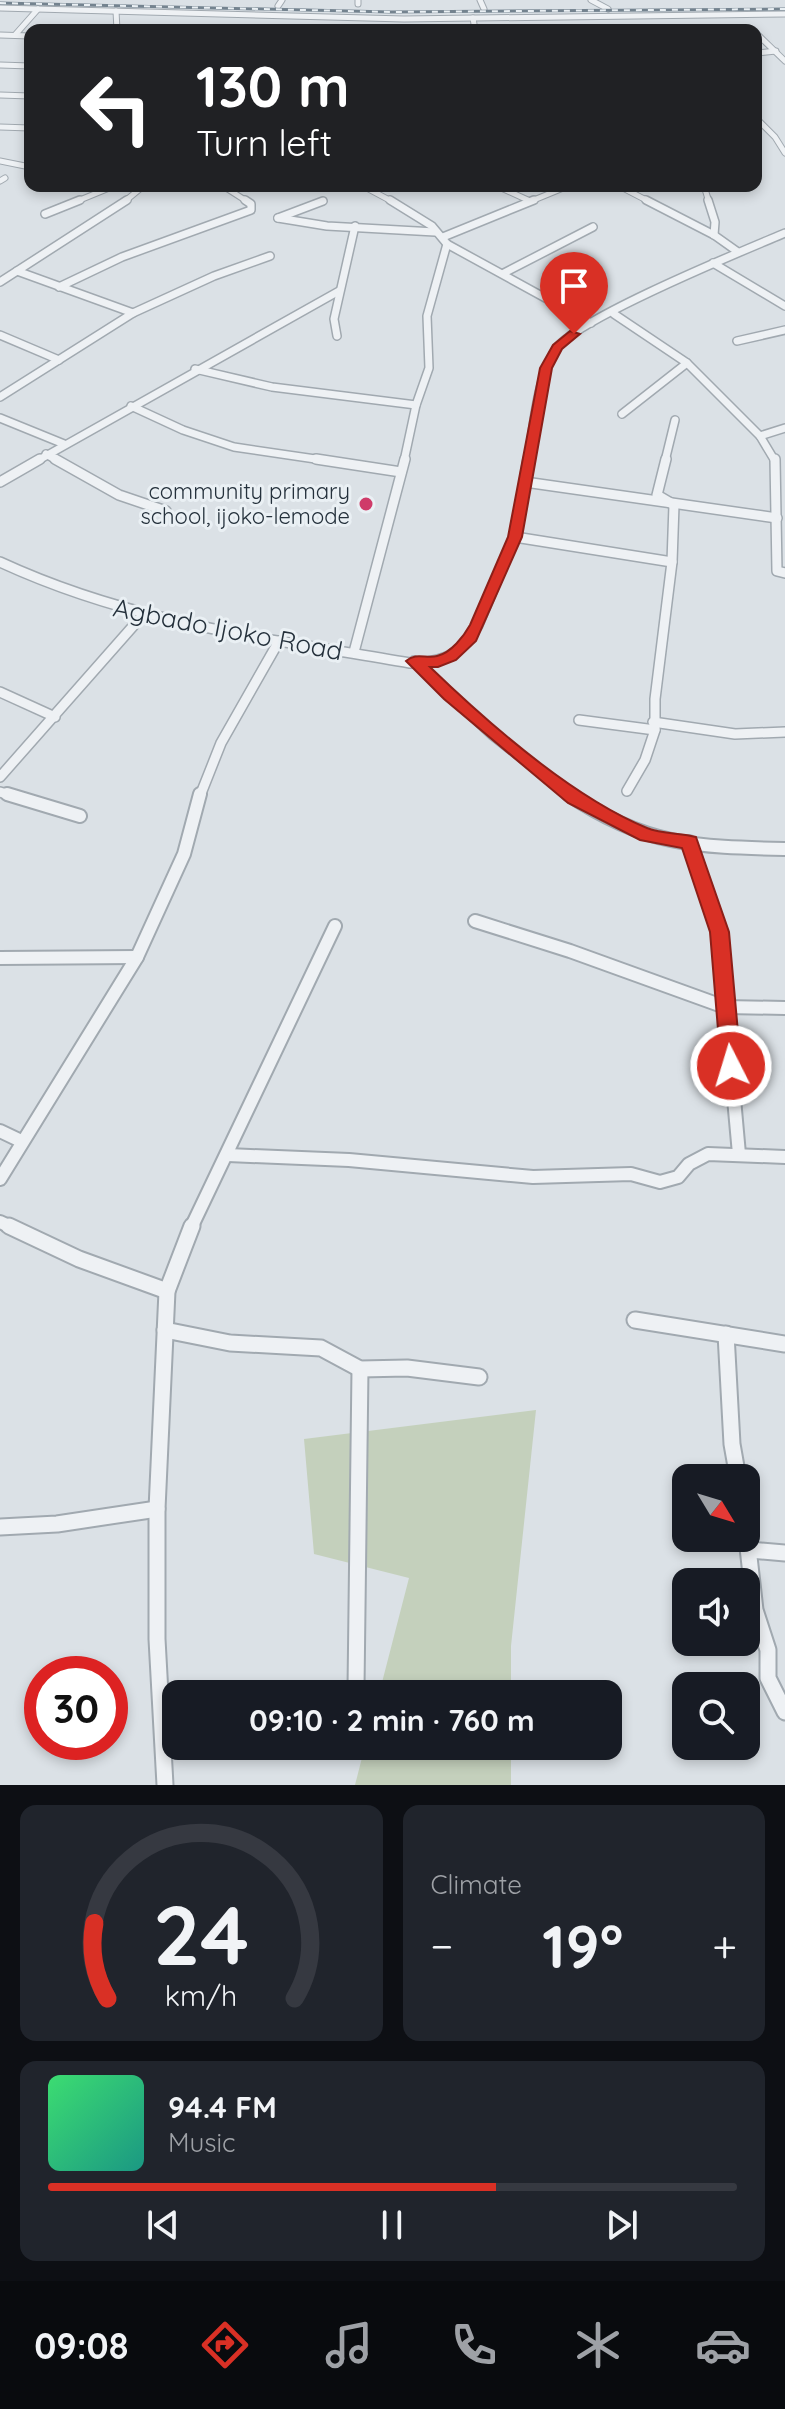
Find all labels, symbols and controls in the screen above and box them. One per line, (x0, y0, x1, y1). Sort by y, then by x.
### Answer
text: 130 m (196, 51, 350, 121)
icon: left (64, 56, 168, 160)
text: Turn left (196, 120, 332, 165)
pin (540, 252, 608, 334)
icon: arrive (552, 264, 596, 308)
place label: community primary school, ijoko-lemode (140, 477, 350, 530)
marker: community primary school, ijoko-lemode (357, 495, 375, 513)
street label: Agbado Ijoko Road (110, 591, 346, 667)
position arrow (689, 1024, 773, 1108)
north arrow (672, 1464, 760, 1552)
map controls (672, 1464, 760, 1760)
button: sound (672, 1568, 760, 1656)
speed limit sign: 30 (24, 1656, 128, 1760)
button: search (672, 1672, 760, 1760)
text: 09:10 · 2 min · 760 m (249, 1701, 535, 1739)
text: Climate (431, 1868, 522, 1901)
text: 24 (153, 1882, 249, 1986)
text: 19° (542, 1908, 623, 1983)
text: − (431, 1918, 453, 1973)
text: + (712, 1918, 737, 1973)
text: km/h (165, 1977, 238, 2013)
text: 94.4 FM (168, 2088, 277, 2126)
text: Music (168, 2126, 236, 2159)
icon: previous (141, 2203, 185, 2247)
icon: pause (370, 2203, 414, 2247)
icon: next (600, 2203, 644, 2247)
icon: directions (197, 2317, 253, 2373)
icon: music (321, 2317, 377, 2373)
icon: phone (446, 2317, 502, 2373)
icon: climate (570, 2317, 626, 2373)
icon: car (695, 2317, 751, 2373)
text: 09:08 (34, 2323, 128, 2368)

